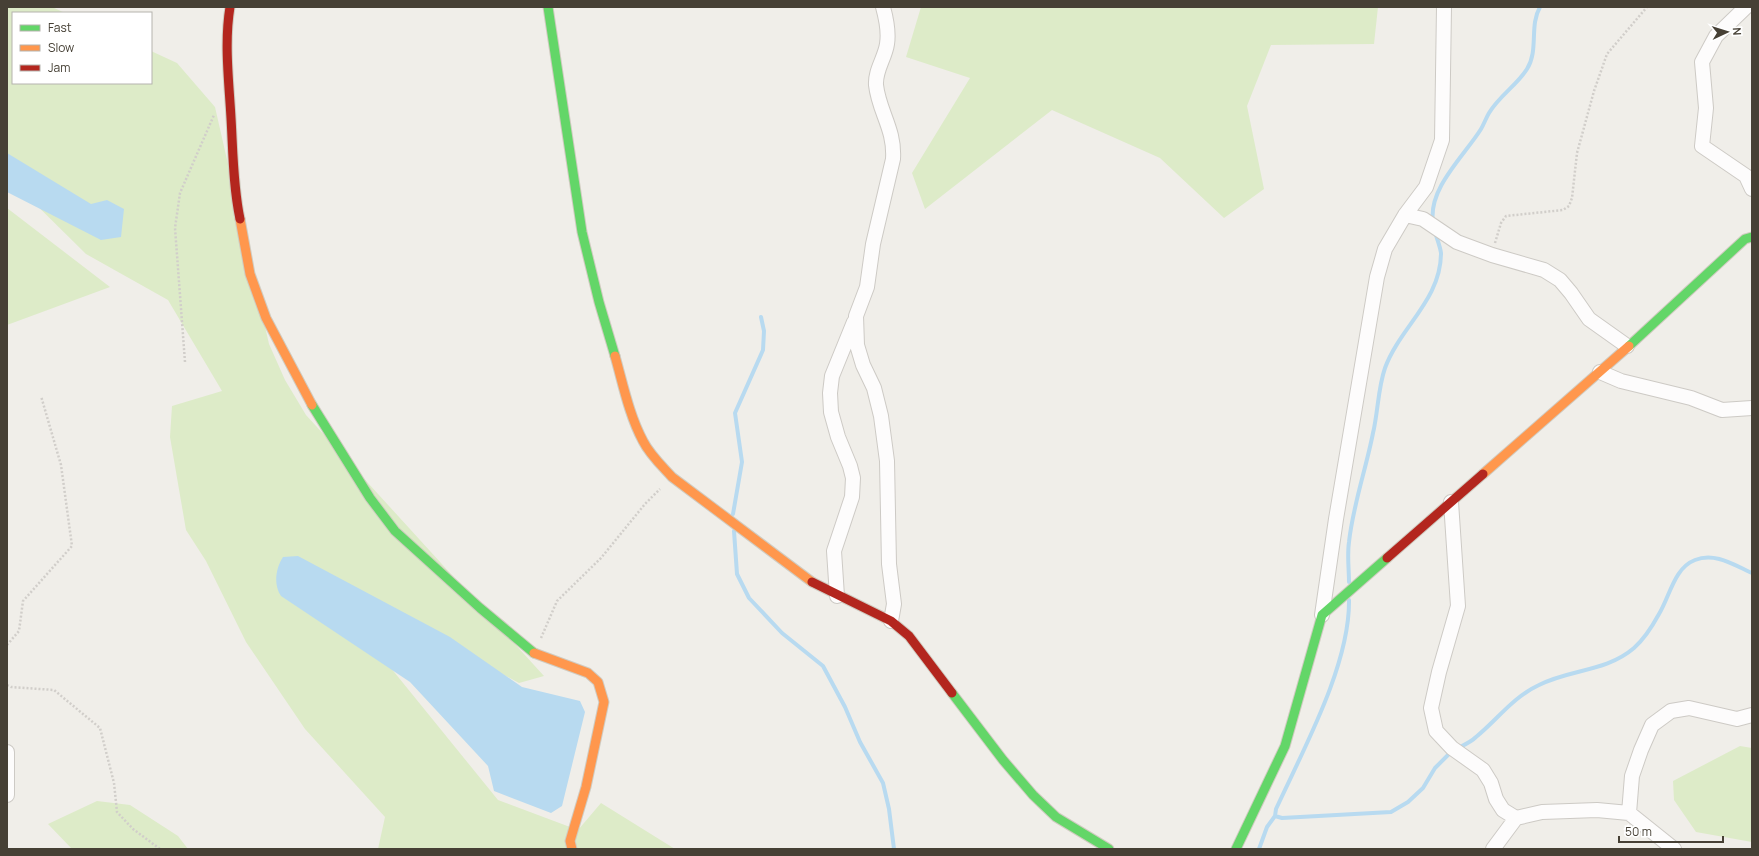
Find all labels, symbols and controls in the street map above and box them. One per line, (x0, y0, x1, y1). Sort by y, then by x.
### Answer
legend (12, 12, 152, 84)
north arrow (1707, 12, 1747, 52)
text: Fast (48, 19, 72, 36)
text: N (1730, 27, 1745, 36)
text: Slow (48, 39, 74, 56)
text: Jam (48, 59, 70, 76)
scale bar (1619, 818, 1723, 844)
text: 50 m (1625, 823, 1652, 840)

